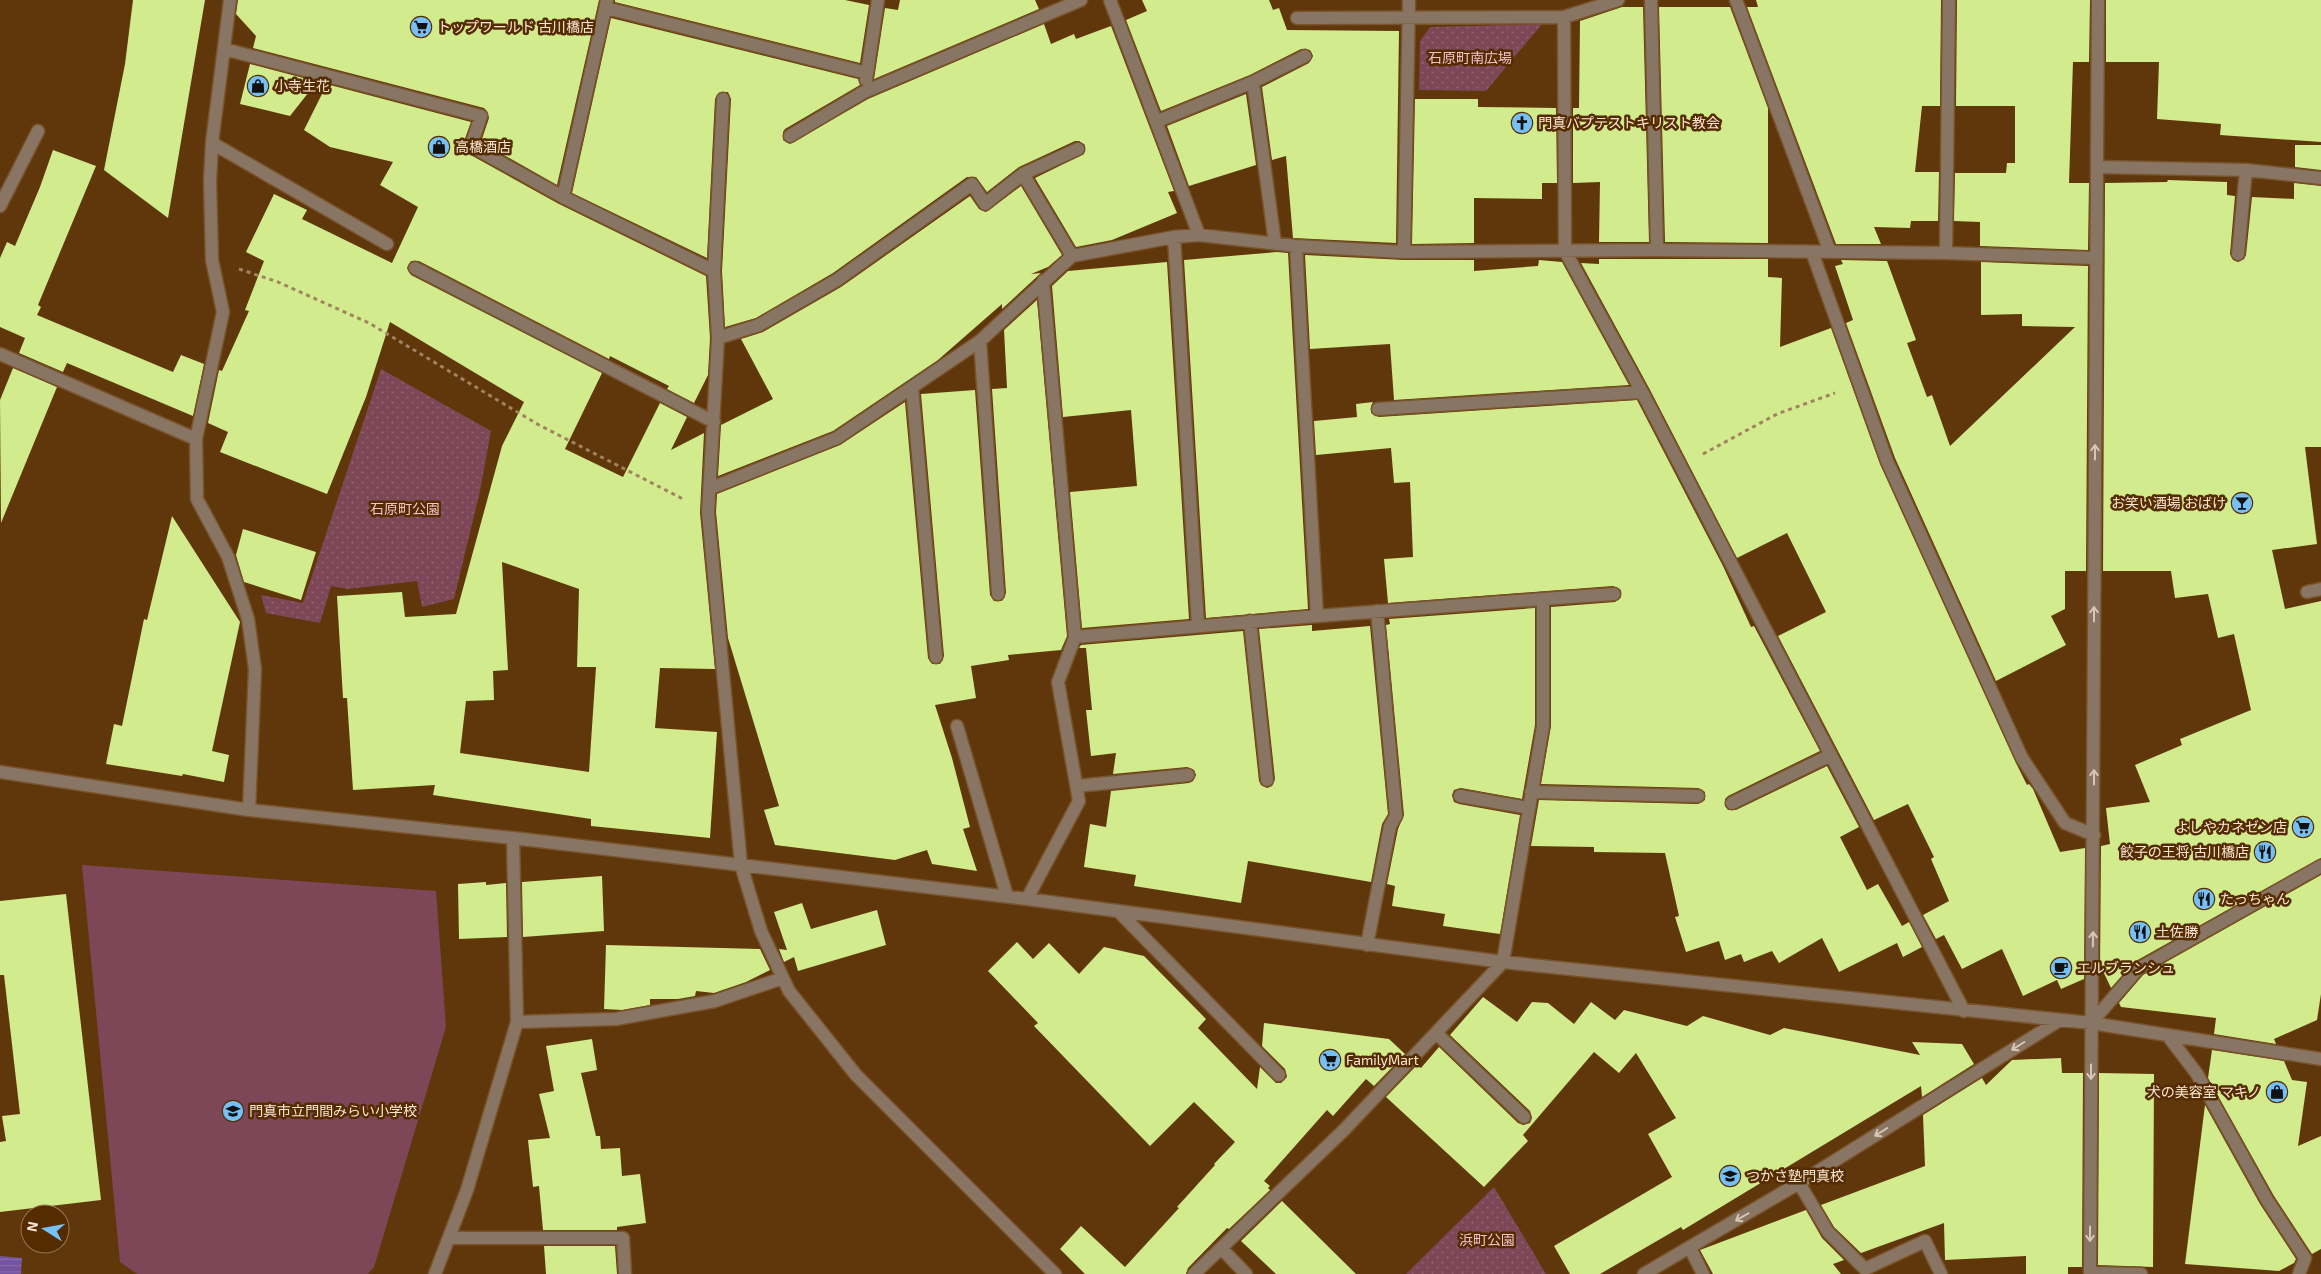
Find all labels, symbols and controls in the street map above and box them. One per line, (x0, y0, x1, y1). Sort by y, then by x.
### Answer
supermarket icon: トップワールド 古川橋店 (409, 15, 433, 39)
place label: トップワールド 古川橋店 (437, 18, 594, 35)
park label: 石原町南広場 (1428, 49, 1512, 66)
shop icon: 小寺生花 (246, 74, 270, 98)
place label: 小寺生花 (274, 77, 330, 94)
church icon: 門真バプテストキリスト教会 (1510, 111, 1534, 135)
place label: 門真バプテストキリスト教会 (1538, 114, 1720, 131)
shop icon: 高橋酒店 (427, 135, 451, 159)
place label: 高橋酒店 (455, 138, 511, 155)
one-way arrow (2090, 444, 2100, 460)
bar icon: お笑い酒場 おばけ (2230, 491, 2254, 515)
place label: お笑い酒場 おばけ (2111, 494, 2226, 511)
park label: 石原町公園 (370, 500, 440, 517)
one-way arrow (2089, 607, 2099, 623)
one-way arrow (2089, 769, 2099, 786)
supermarket icon: よしやカネゼン店 (2291, 815, 2315, 839)
place label: よしやカネゼン店 (2175, 818, 2287, 835)
restaurant icon: 餃子の王将 古川橋店 (2253, 840, 2277, 864)
place label: 餃子の王将 古川橋店 (2120, 843, 2249, 860)
restaurant icon: たっちゃん (2192, 887, 2216, 911)
place label: たっちゃん (2220, 890, 2290, 907)
restaurant icon: 土佐勝 (2128, 920, 2152, 944)
place label: 土佐勝 (2156, 923, 2199, 940)
one-way arrow (2088, 932, 2097, 948)
cafe icon: エルブランシュ (2049, 956, 2073, 980)
place label: エルブランシュ (2077, 959, 2175, 976)
one-way arrow (2012, 1042, 2026, 1052)
supermarket icon: FamilyMart (1318, 1048, 1342, 1072)
place label: FamilyMart (1346, 1051, 1419, 1068)
one-way arrow (2086, 1064, 2096, 1080)
shop icon: 犬の美容室 マキノ (2265, 1080, 2289, 1104)
place label: 犬の美容室 マキノ (2147, 1083, 2261, 1100)
school or university icon: 門真市立門間みらい小学校 (221, 1099, 245, 1123)
place label: 門真市立門間みらい小学校 (249, 1102, 417, 1119)
one-way arrow (1874, 1128, 1888, 1138)
school or university icon: つかさ塾門真校 (1718, 1164, 1742, 1188)
place label: つかさ塾門真校 (1746, 1167, 1844, 1184)
north arrow (20, 1204, 70, 1254)
one-way arrow (1734, 1212, 1749, 1222)
text: N (22, 1220, 41, 1233)
one-way arrow (2085, 1226, 2095, 1242)
park label: 浜町公園 (1459, 1231, 1515, 1248)

